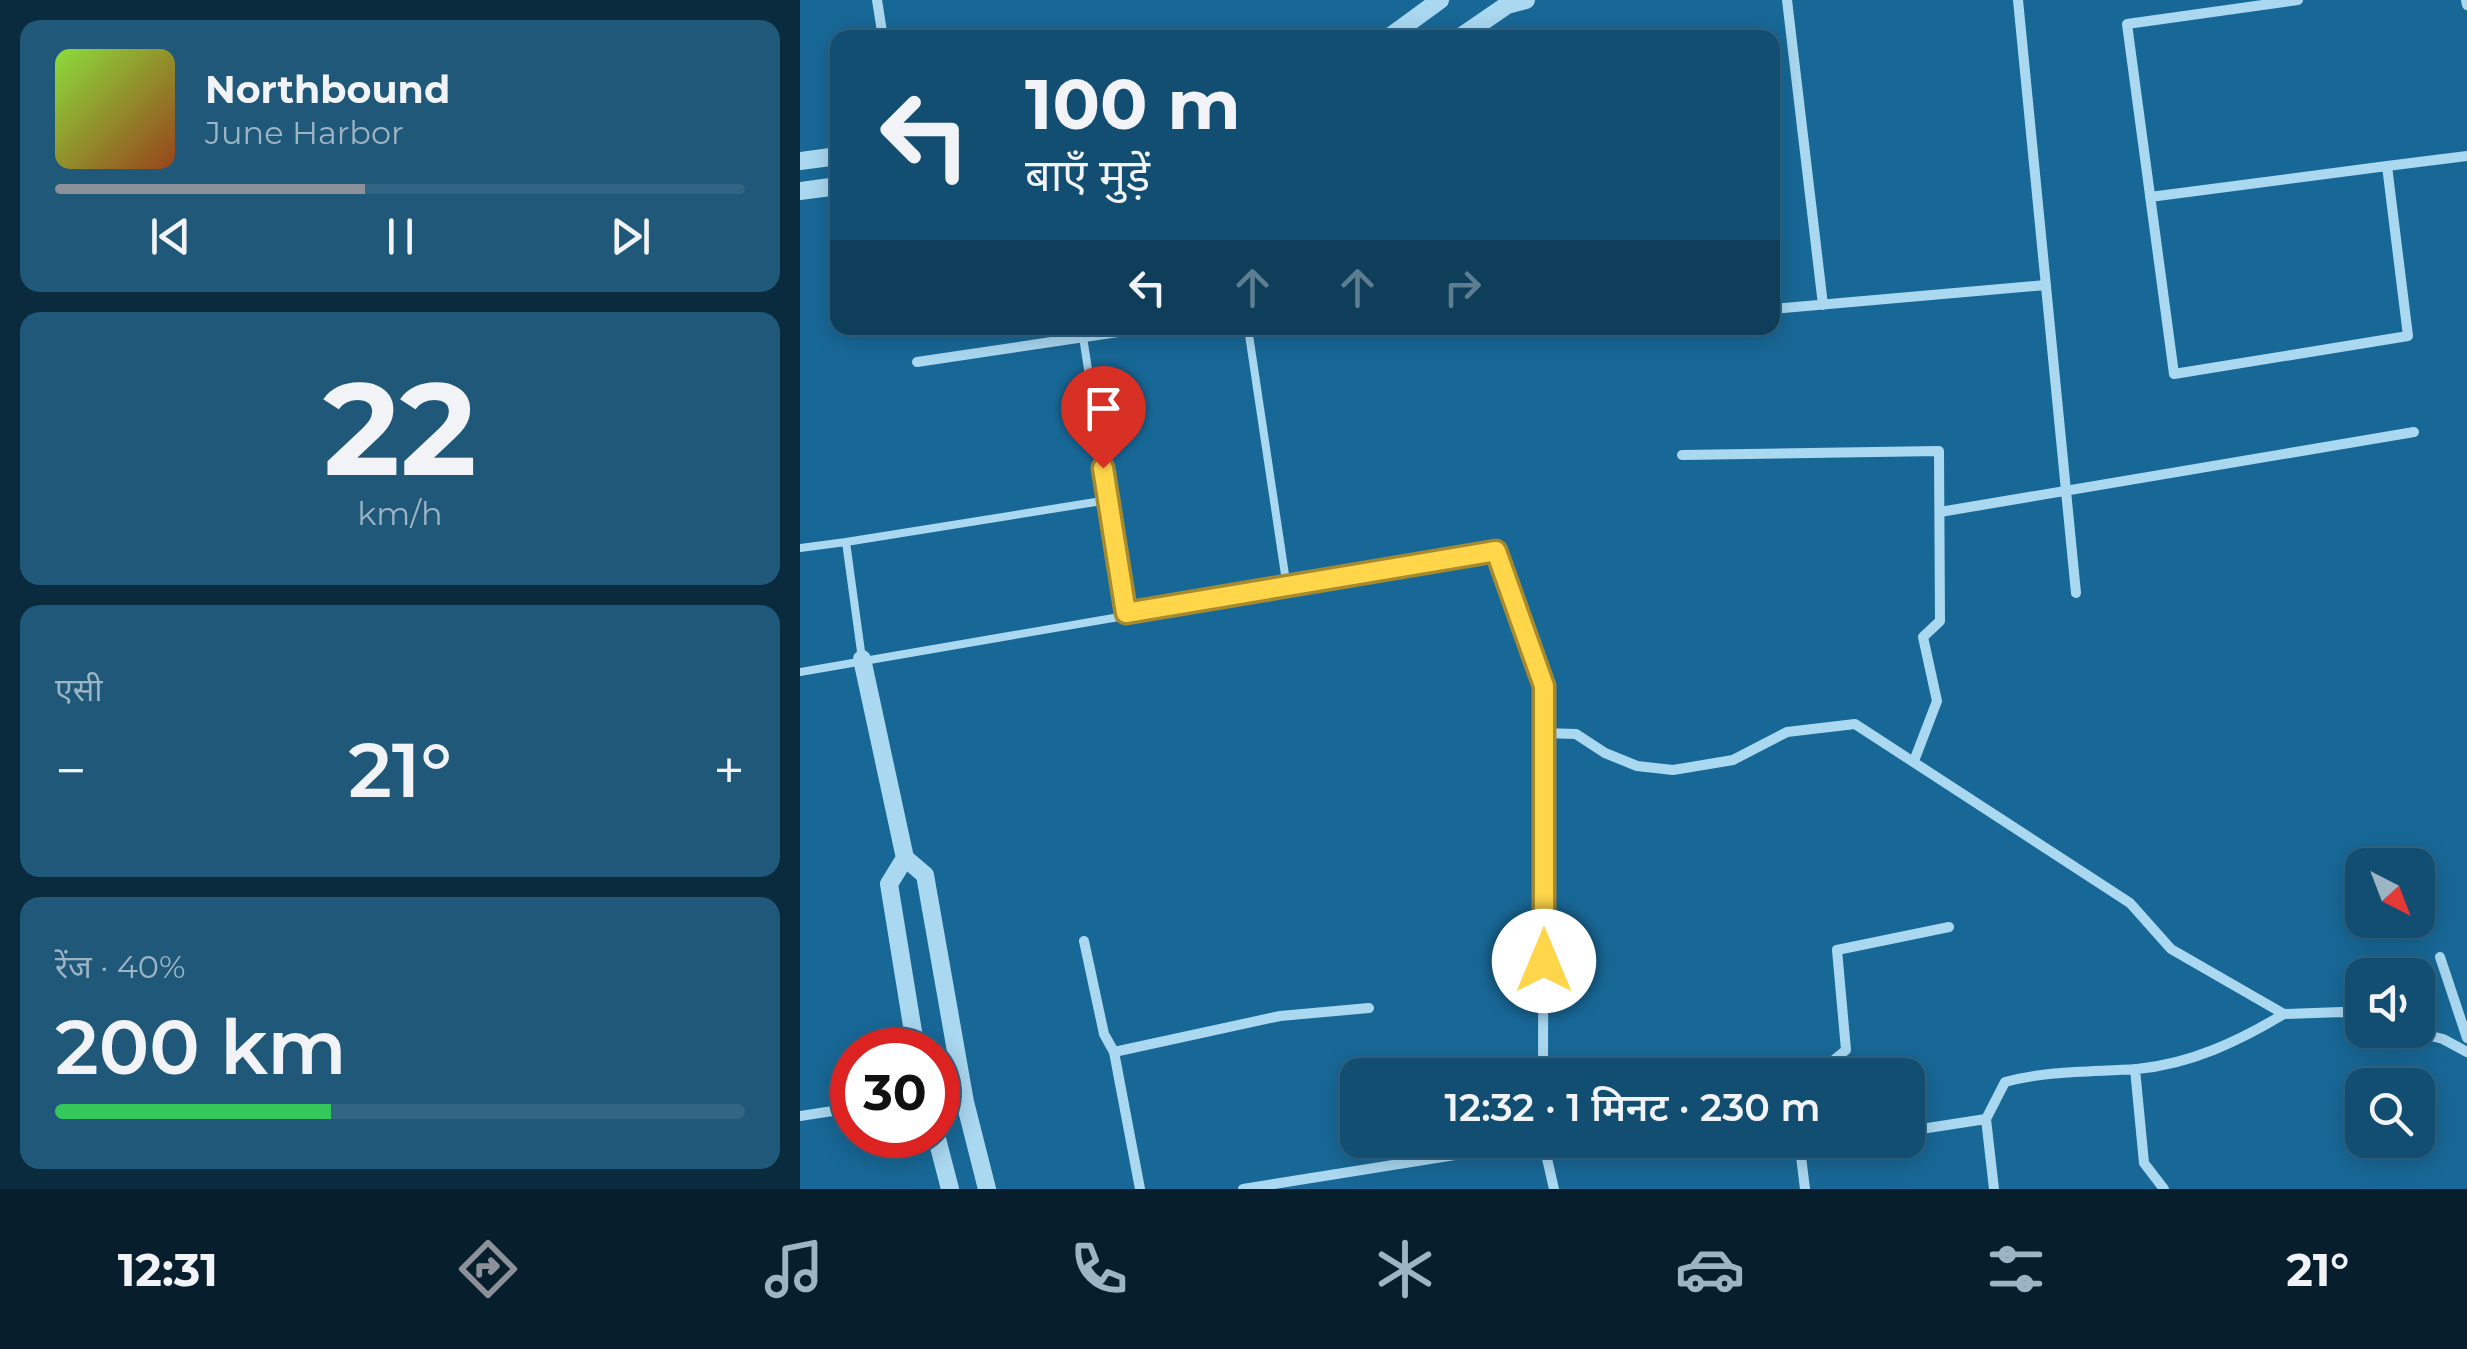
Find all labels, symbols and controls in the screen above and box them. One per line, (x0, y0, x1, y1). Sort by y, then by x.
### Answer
text: 100 m (1025, 61, 1241, 147)
text: Northbound (205, 66, 450, 113)
icon: left (860, 70, 990, 200)
text: June Harbor (205, 113, 404, 152)
text: बाएँ मुड़ें (1025, 147, 1150, 202)
icon: previous (143, 209, 198, 264)
icon: pause (373, 209, 428, 264)
icon: next (603, 209, 658, 264)
icon: left (1120, 260, 1175, 315)
icon: ahead (1225, 260, 1280, 315)
icon: ahead (1330, 260, 1385, 315)
icon: right (1435, 260, 1490, 315)
text: 22 (323, 349, 477, 508)
pin (1061, 366, 1146, 469)
icon: arrive (1076, 381, 1131, 436)
text: km/h (357, 494, 443, 533)
text: एसी (55, 670, 103, 709)
text: 21° (348, 724, 452, 816)
text: − (55, 737, 87, 804)
text: + (713, 737, 745, 804)
north arrow (2345, 848, 2435, 938)
map controls (2345, 848, 2435, 1158)
position arrow (1492, 909, 1596, 1013)
text: रेंज · 40% (55, 947, 186, 986)
button: sound (2345, 958, 2435, 1048)
text: 200 km (55, 1001, 347, 1093)
speed limit sign: 30 (830, 1028, 960, 1158)
button: search (2345, 1068, 2435, 1158)
text: 12:32 · 1 मिनट · 230 m (1445, 1084, 1820, 1131)
icon: directions (453, 1234, 523, 1304)
icon: music (759, 1234, 829, 1304)
icon: phone (1064, 1234, 1134, 1304)
icon: climate (1370, 1234, 1440, 1304)
icon: car (1675, 1234, 1745, 1304)
icon: filters (1981, 1234, 2051, 1304)
text: 12:31 (118, 1242, 218, 1297)
text: 21° (2286, 1242, 2349, 1297)

